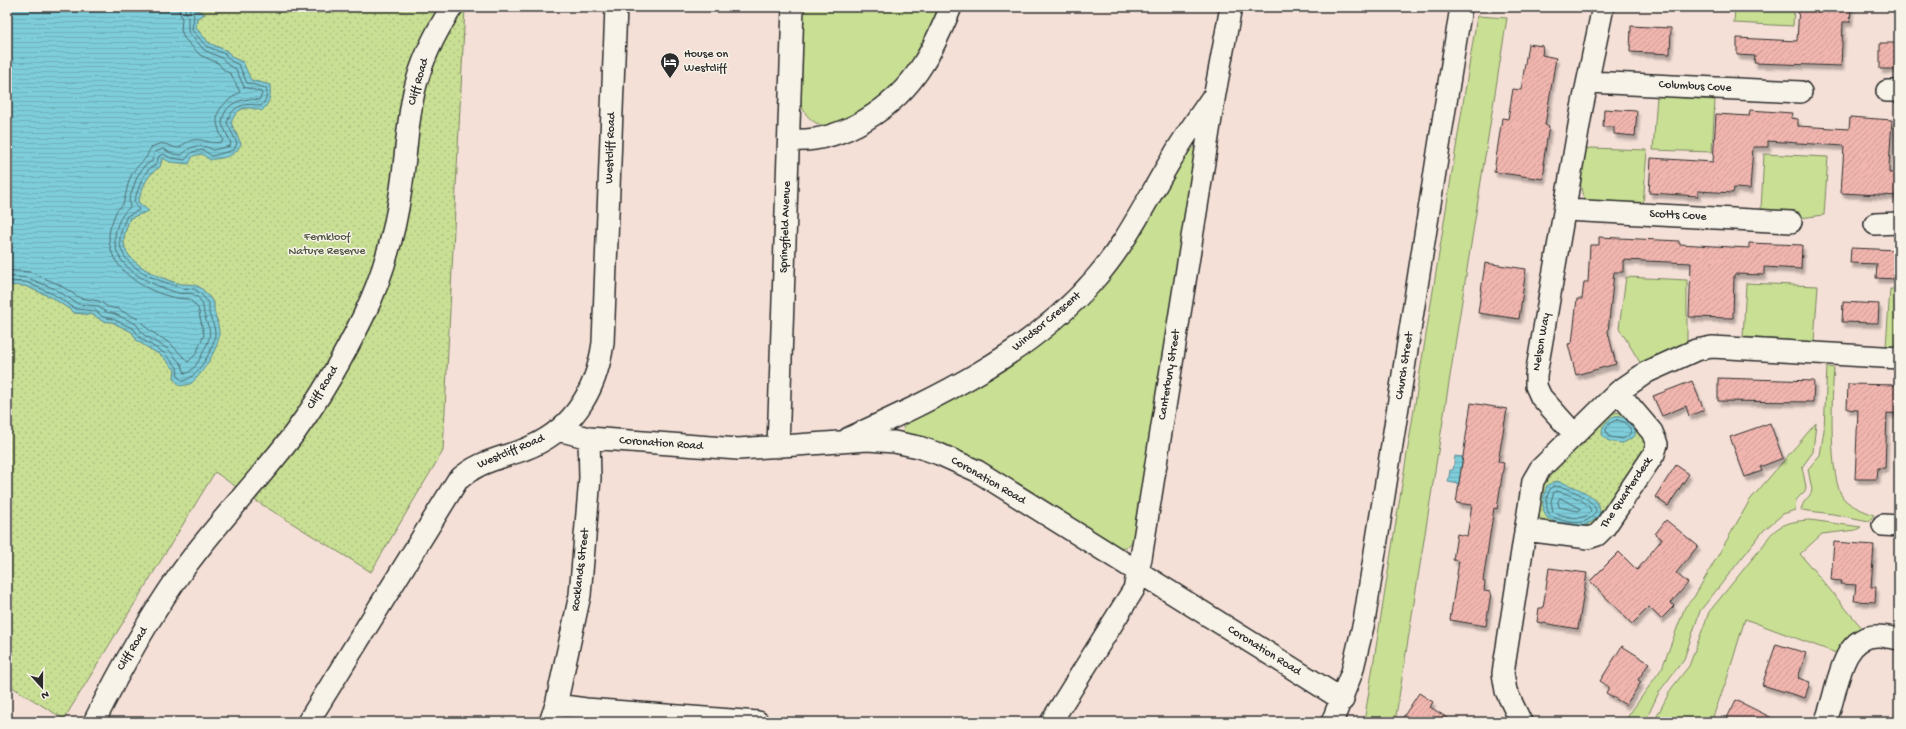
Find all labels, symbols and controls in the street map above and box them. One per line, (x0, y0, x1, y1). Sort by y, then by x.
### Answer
place label: House on Westcliff (684, 48, 728, 76)
hotel icon: House on Westcliff (659, 51, 681, 79)
street label: Cliff Road (406, 56, 433, 107)
street label: Columbus Cove (1658, 78, 1733, 96)
street label: Westcliff Road (603, 111, 619, 184)
street label: Springfield Avenue (777, 180, 795, 273)
street label: Scotts Cove (1649, 208, 1708, 225)
park label: Fernkloof Nature Reserve (288, 231, 366, 259)
street label: Windsor Crescent (1010, 288, 1085, 355)
street label: Nelson Way (1530, 312, 1554, 372)
street label: Canterbury Street (1156, 328, 1184, 421)
street label: Church Street (1393, 330, 1417, 401)
street label: Cliff Road (304, 363, 342, 412)
street label: Westcliff Road (475, 431, 548, 472)
street label: Coronation Road (619, 434, 704, 454)
street label: The Quarterdeck (1598, 453, 1657, 532)
street label: Coronation Road (948, 454, 1029, 509)
street label: Rocklands Street (569, 527, 593, 612)
street label: Coronation Road (1225, 623, 1304, 680)
street label: Cliff Road (115, 624, 152, 673)
north arrow (22, 667, 62, 707)
text: N (39, 688, 50, 701)

